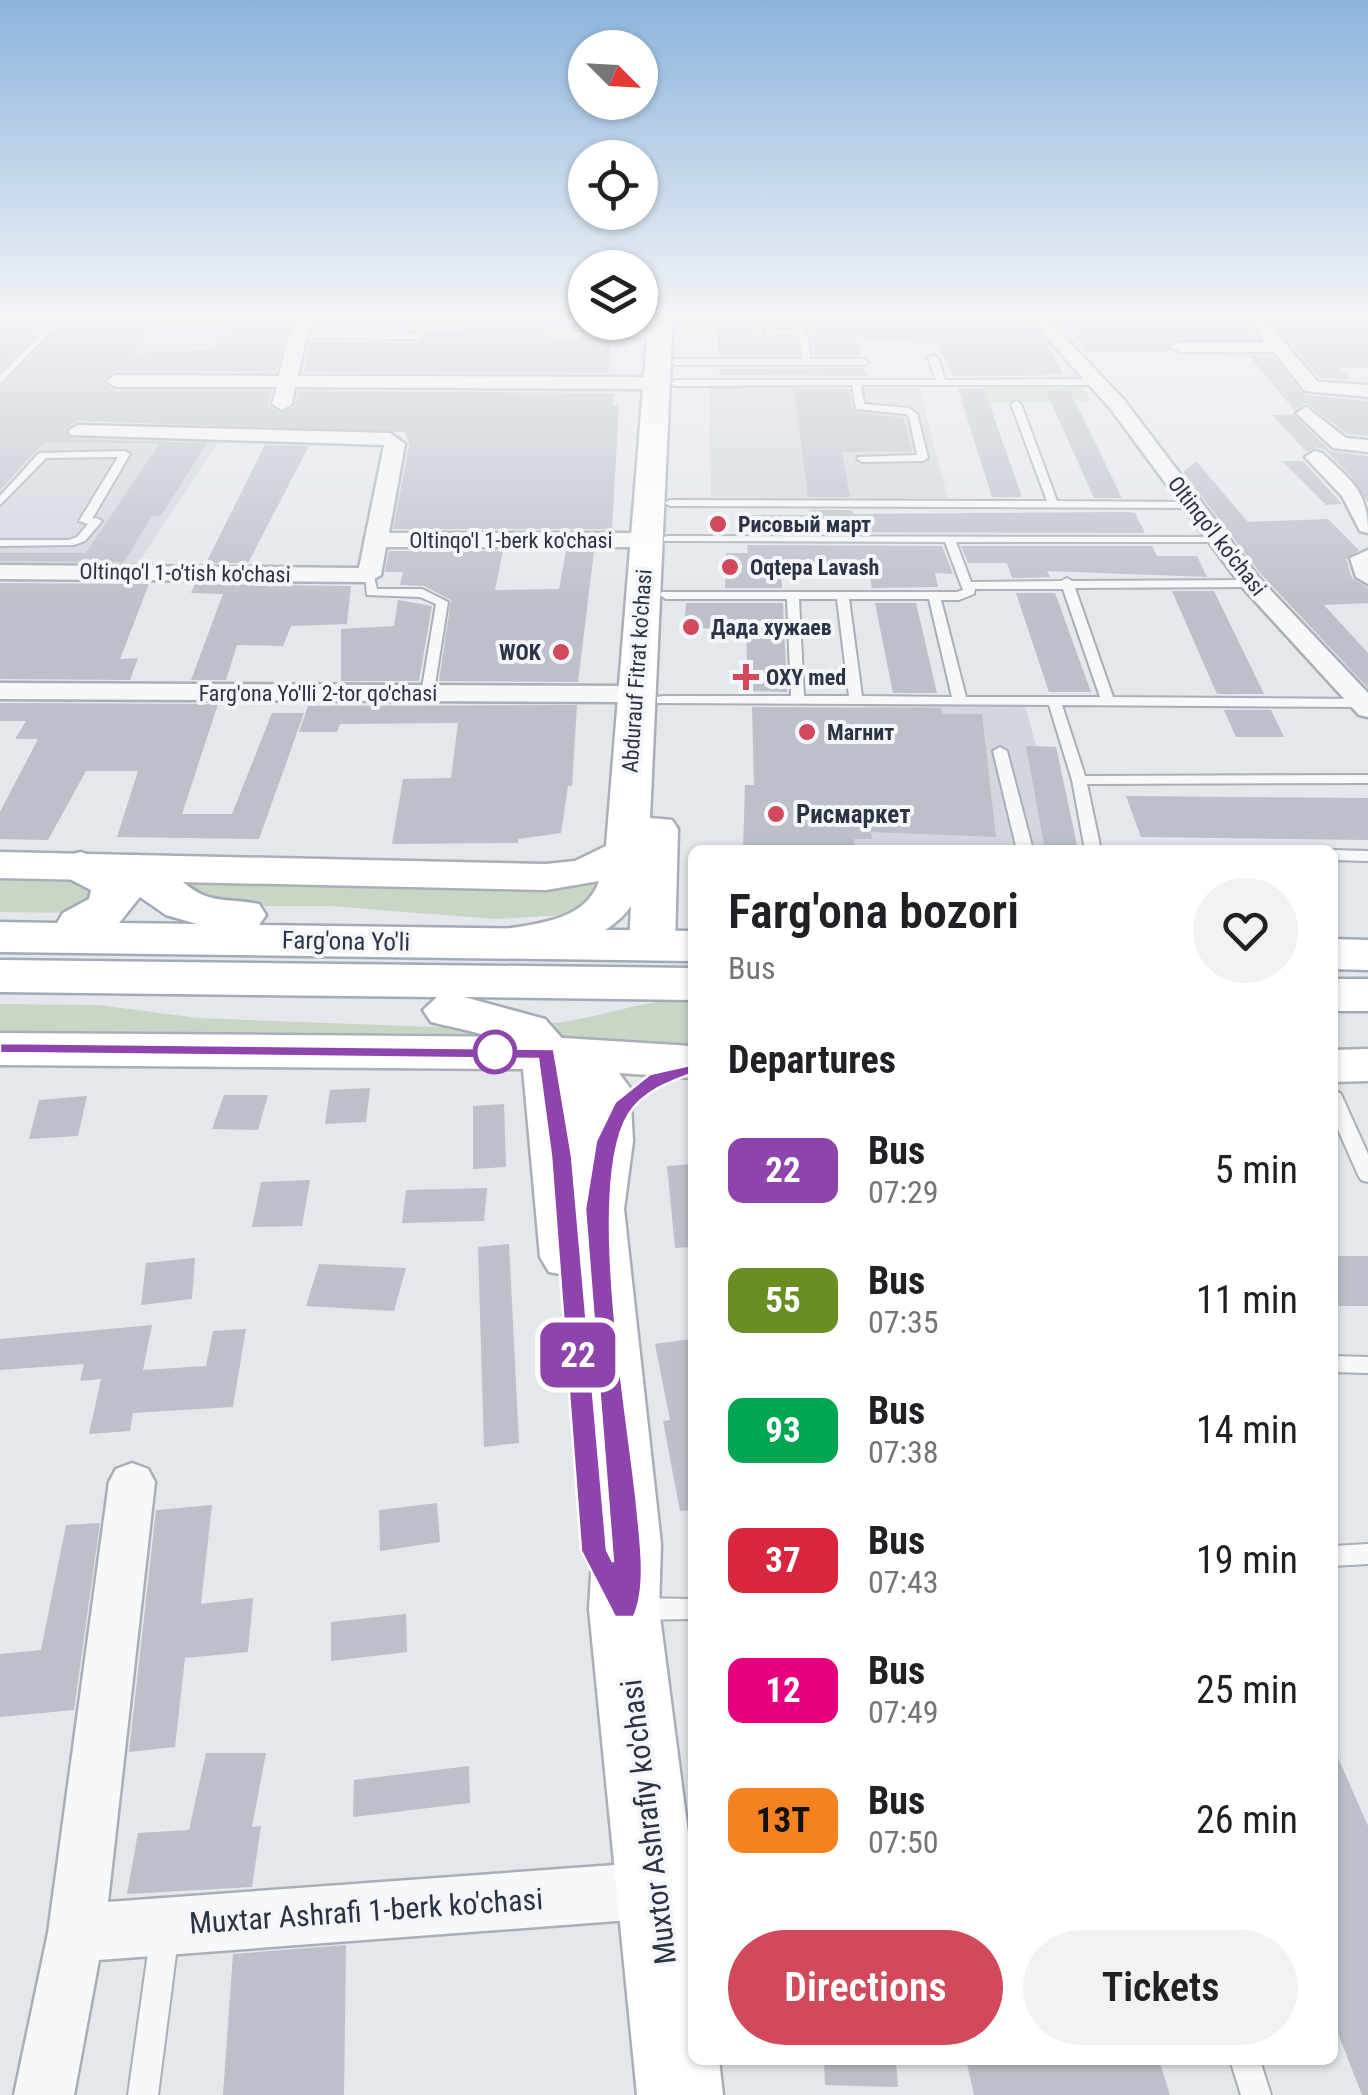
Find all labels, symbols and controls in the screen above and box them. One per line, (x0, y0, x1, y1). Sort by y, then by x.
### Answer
north arrow (568, 30, 658, 120)
map controls (568, 30, 658, 340)
button: locate (568, 140, 658, 230)
button: layers (568, 250, 658, 340)
street label: Oltinqo'l ko'chasi (1163, 472, 1271, 600)
place label: Рисовый март (738, 512, 871, 537)
marker: Рисовый март (707, 513, 729, 535)
street label: Oltinqo'l 1-berk ko'chasi (409, 528, 613, 553)
place label: Oqtepa Lavash (750, 555, 879, 580)
marker: Oqtepa Lavash (719, 556, 741, 578)
street label: Oltinqo'l 1-o'tish ko'chasi (79, 559, 291, 587)
street label: Abdurauf Fitrat ko'chasi (617, 568, 657, 774)
place label: Дада хужаев (711, 615, 832, 640)
marker: Дада хужаев (680, 616, 702, 638)
place label: WOK (499, 640, 542, 665)
marker: WOK (550, 641, 572, 663)
place label: OXY med (766, 665, 846, 690)
marker: OXY med (735, 666, 757, 688)
street label: Farg'ona Yo'lli 2-tor qo'chasi (199, 681, 437, 706)
place label: Магнит (827, 720, 894, 745)
marker: Магнит (796, 721, 818, 743)
place label: Рисмаркет (796, 800, 911, 829)
marker: Рисмаркет (765, 803, 787, 825)
button: heart (1193, 878, 1298, 983)
text: Farg'ona bozori (728, 883, 1019, 940)
street label: Farg'ona Yo'li (282, 925, 410, 957)
text: Bus (728, 949, 776, 987)
unlabelled marker (474, 1031, 516, 1073)
text: Departures (728, 1038, 896, 1082)
text: Bus (868, 1129, 925, 1173)
text: 5 min (1215, 1148, 1298, 1192)
text: 22 (765, 1150, 801, 1191)
text: 07:29 (868, 1173, 939, 1211)
text: Bus (868, 1259, 925, 1303)
text: 11 min (1196, 1278, 1298, 1322)
text: 55 (765, 1280, 801, 1321)
text: 07:35 (868, 1303, 939, 1341)
line badge: 22 (533, 1322, 623, 1388)
text: 22 (560, 1335, 596, 1376)
text: Bus (868, 1389, 925, 1433)
text: 14 min (1196, 1408, 1298, 1452)
text: 93 (765, 1410, 801, 1451)
text: 07:38 (868, 1433, 939, 1471)
text: Bus (868, 1519, 925, 1563)
text: 19 min (1196, 1538, 1298, 1582)
text: 37 (765, 1540, 801, 1581)
text: 07:43 (868, 1563, 939, 1601)
text: Bus (868, 1649, 925, 1693)
text: 25 min (1196, 1668, 1298, 1712)
text: 12 (765, 1670, 801, 1711)
street label: Muxtor Ashrafiy ko'chasi (613, 1678, 683, 1966)
text: 07:49 (868, 1693, 939, 1731)
text: Bus (868, 1779, 925, 1823)
text: 26 min (1196, 1798, 1298, 1842)
text: 13Т (756, 1800, 810, 1841)
text: 07:50 (868, 1823, 939, 1861)
street label: Muxtar Ashrafi 1-berk ko'chasi (188, 1881, 544, 1941)
button: Directions (728, 1930, 1003, 2045)
button: Tickets (1023, 1930, 1298, 2045)

